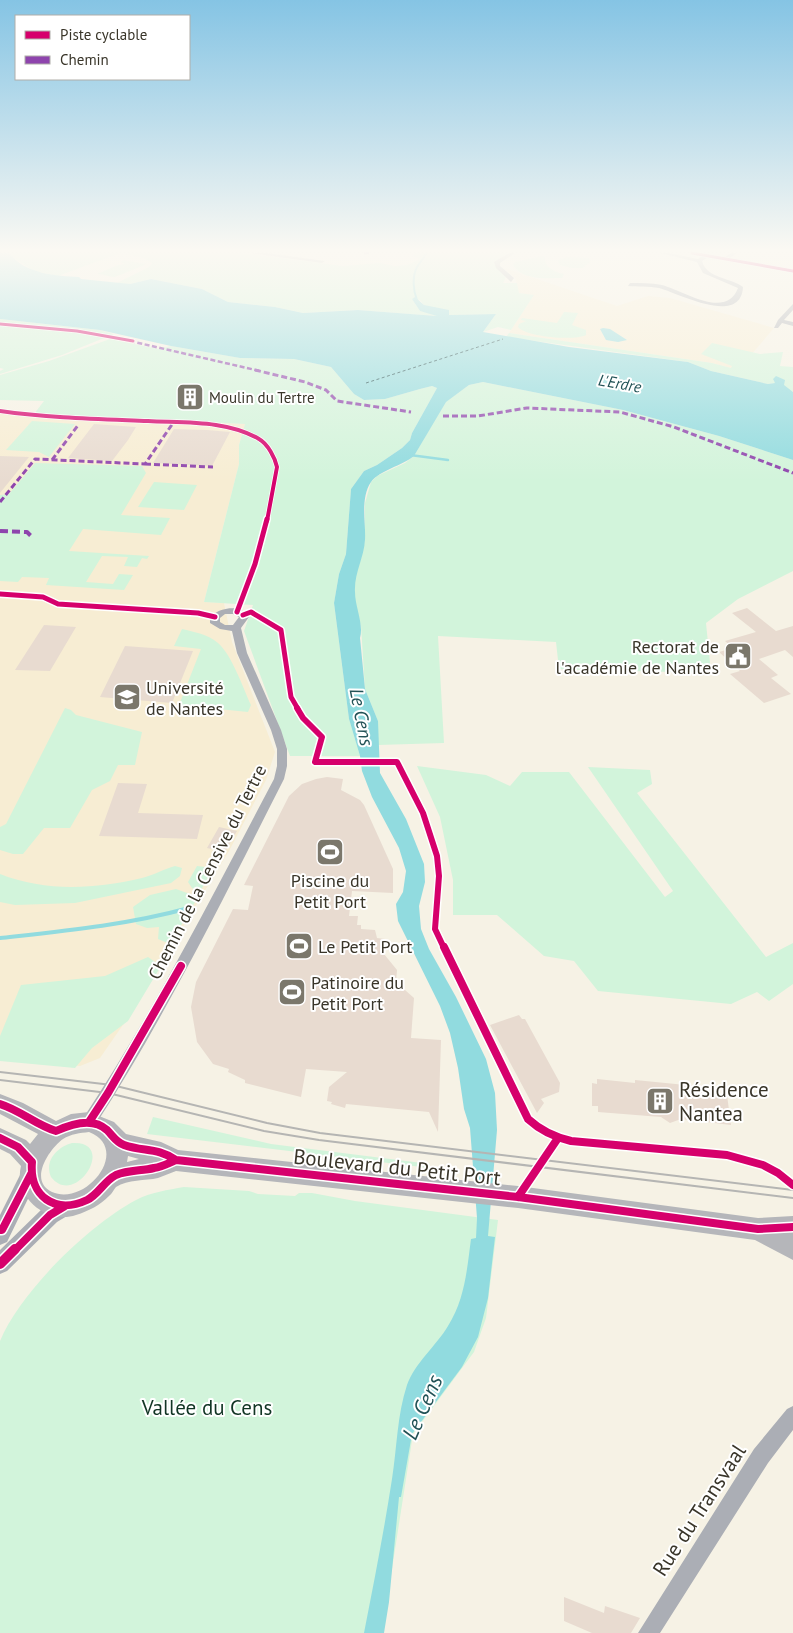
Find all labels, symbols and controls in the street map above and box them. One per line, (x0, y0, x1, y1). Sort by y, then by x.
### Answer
legend (15, 15, 190, 80)
text: Piste cyclable (60, 25, 147, 44)
text: Chemin (60, 50, 109, 69)
water label: L'Erdre (597, 369, 644, 397)
building icon: Moulin du Tertre (175, 382, 205, 412)
place label: Moulin du Tertre (209, 388, 315, 407)
place label: Rectorat de l'académie de Nantes (556, 635, 719, 679)
public building icon: Rectorat de l'académie de Nantes (723, 641, 753, 671)
place label: Université de Nantes (146, 676, 224, 720)
school or university icon: Université de Nantes (112, 682, 142, 712)
water label: Le Cens (345, 686, 379, 748)
street label: Chemin de la Censive du Tertre (143, 761, 271, 983)
sports icon: Piscine du Petit Port (315, 837, 345, 867)
place label: Piscine du Petit Port (291, 869, 369, 913)
sports icon: Le Petit Port (284, 931, 314, 961)
place label: Le Petit Port (318, 935, 412, 958)
place label: Patinoire du Petit Port (311, 971, 404, 1015)
sports icon: Patinoire du Petit Port (277, 977, 307, 1007)
place label: Résidence Nantea (679, 1076, 769, 1127)
building icon: Résidence Nantea (645, 1086, 675, 1116)
street label: Boulevard du Petit Port (292, 1143, 502, 1191)
water label: Le Cens (395, 1370, 449, 1444)
park label: Vallée du Cens (141, 1394, 272, 1421)
street label: Rue du Transvaal (646, 1439, 752, 1581)

